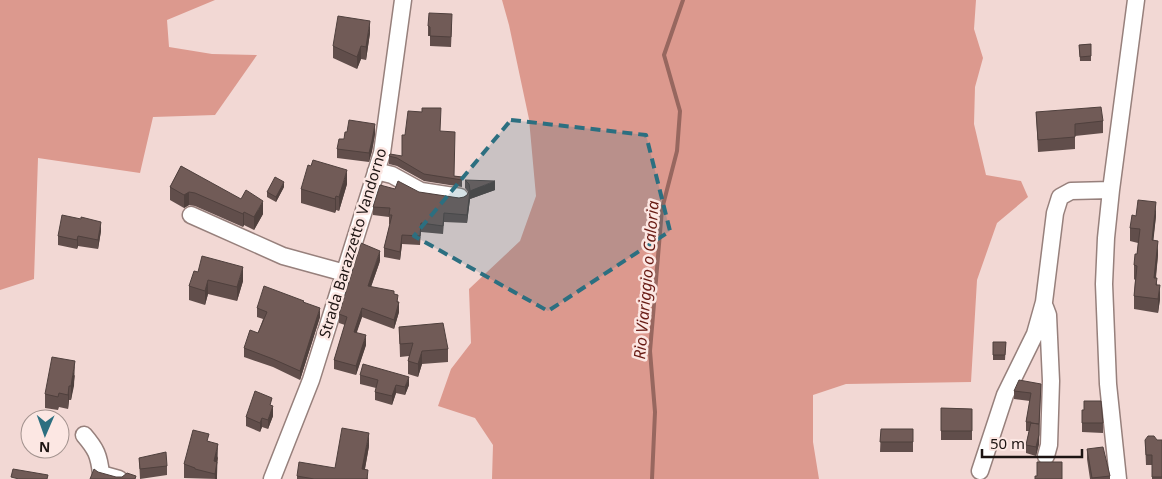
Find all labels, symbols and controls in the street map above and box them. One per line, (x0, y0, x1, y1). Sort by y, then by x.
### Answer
street label: Strada Barazzetto Vandorno (314, 145, 390, 340)
water label: Rio Viariggio o Caloria (628, 200, 664, 360)
north arrow (20, 409, 70, 459)
scale bar (982, 426, 1082, 458)
text: 50 m (990, 433, 1025, 453)
text: N (39, 438, 51, 457)

